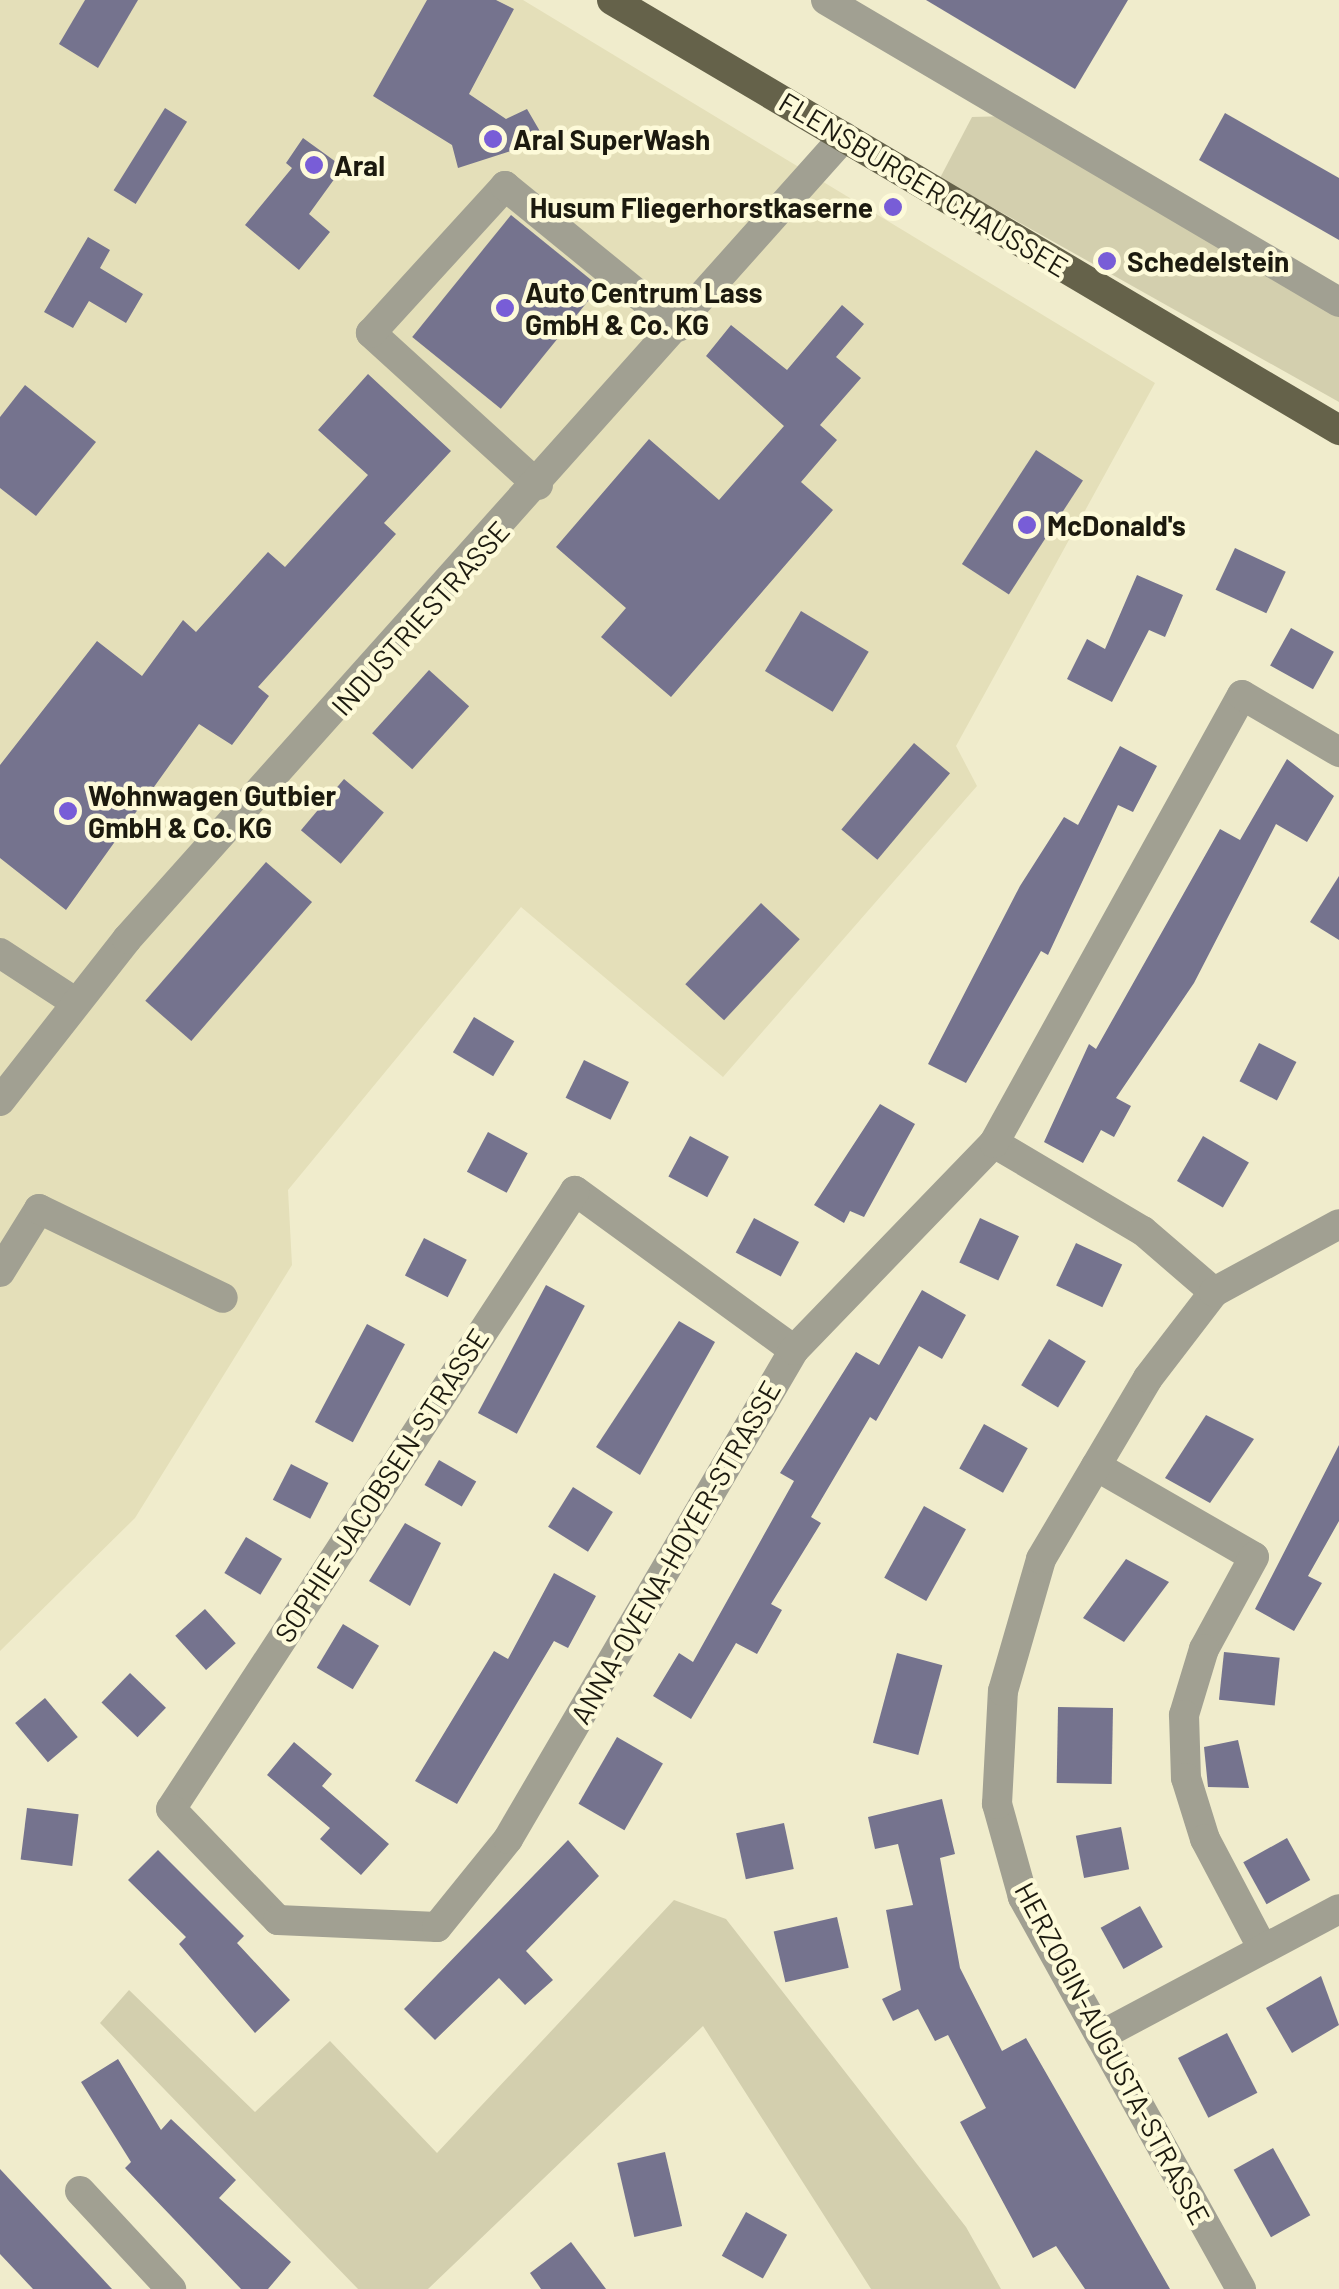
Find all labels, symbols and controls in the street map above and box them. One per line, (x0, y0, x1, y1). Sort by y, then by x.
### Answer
street label: FLENSBURGER CHAUSSEE (774, 84, 1074, 284)
place label: Aral SuperWash (513, 122, 710, 156)
marker: Aral SuperWash (482, 128, 504, 150)
place label: Aral (334, 148, 385, 182)
marker: Aral (303, 154, 325, 176)
place label: Husum Fliegerhorstkaserne (530, 190, 873, 224)
marker: Husum Fliegerhorstkaserne (882, 196, 904, 218)
place label: Schedelstein (1127, 244, 1289, 278)
marker: Schedelstein (1096, 250, 1118, 272)
place label: Auto Centrum Lass GmbH & Co. KG (525, 275, 763, 341)
marker: Auto Centrum Lass GmbH & Co. KG (494, 297, 516, 319)
place label: McDonald's (1047, 508, 1186, 542)
street label: INDUSTRIESTRASSE (324, 514, 516, 722)
marker: McDonald's (1016, 514, 1038, 536)
place label: Wohnwagen Gutbier GmbH & Co. KG (88, 778, 336, 844)
marker: Wohnwagen Gutbier GmbH & Co. KG (57, 800, 79, 822)
street label: SOPHIE-JACOBSEN-STRASSE (267, 1322, 495, 1648)
street label: ANNA-OVENA-HOYER-STRASSE (563, 1375, 787, 1729)
street label: HERZOGIN-AUGUSTA-STRASSE (1008, 1876, 1218, 2230)

